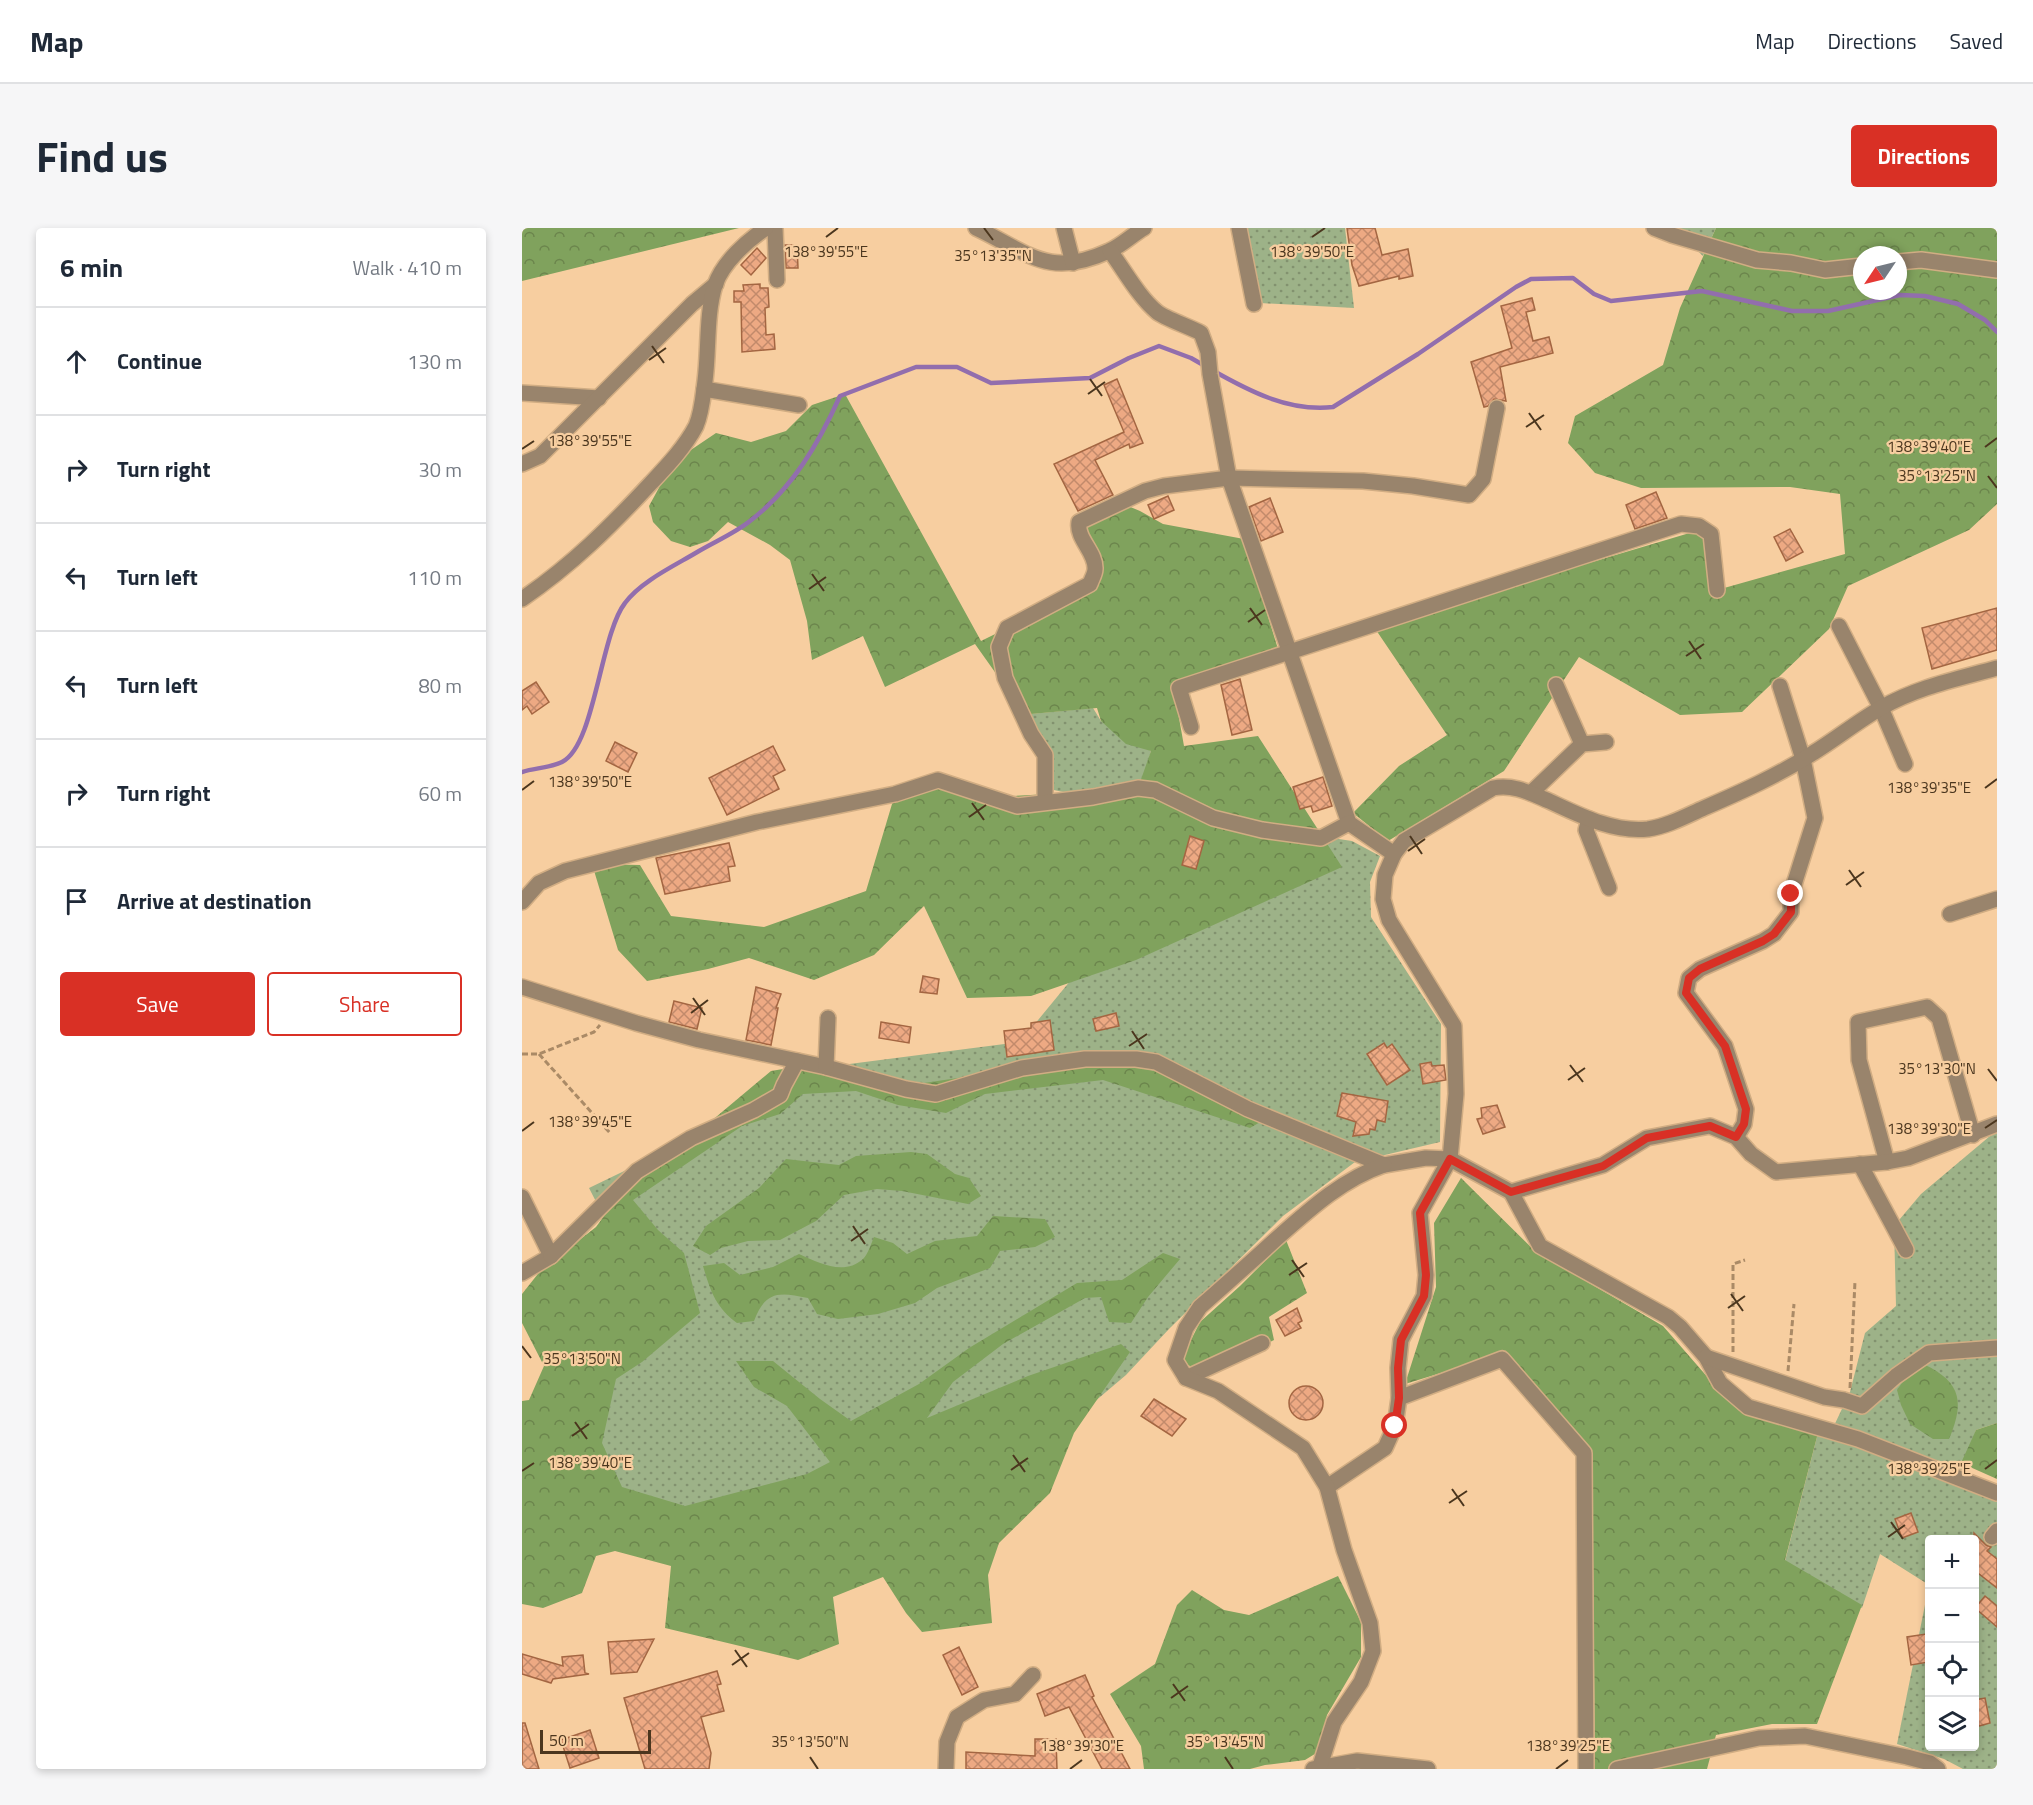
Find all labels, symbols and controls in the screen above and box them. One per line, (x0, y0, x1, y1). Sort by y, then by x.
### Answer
text: Map (30, 20, 84, 63)
text: Map (1755, 25, 1795, 57)
text: Directions (1828, 25, 1917, 57)
text: Saved (1950, 25, 2003, 57)
text: Find us (36, 124, 168, 188)
button: Directions (1851, 125, 1997, 187)
text: 138°39'55"E (784, 240, 868, 263)
text: 138°39'50"E (1270, 240, 1354, 263)
text: 35°13'35"N (954, 244, 1032, 267)
north arrow (1853, 246, 1907, 300)
text: 6 min (60, 248, 123, 287)
text: Walk · 410 m (353, 252, 462, 283)
text: Continue (117, 344, 202, 378)
icon: ahead (60, 345, 93, 378)
text: 130 m (407, 346, 462, 377)
text: 138°39'55"E (548, 429, 632, 452)
text: 138°39'40"E (1887, 435, 1971, 458)
text: Turn right (117, 452, 211, 486)
icon: right (60, 453, 93, 486)
text: 30 m (418, 454, 462, 485)
text: 35°13'25"N (1898, 464, 1976, 487)
text: Turn left (117, 560, 198, 594)
icon: left (60, 561, 93, 594)
text: 110 m (407, 562, 462, 593)
text: Turn left (117, 668, 198, 702)
icon: left (60, 669, 93, 702)
text: 80 m (418, 670, 462, 701)
text: 138°39'50"E (548, 770, 632, 793)
text: Turn right (117, 776, 211, 810)
text: 138°39'35"E (1887, 776, 1971, 799)
icon: right (60, 777, 93, 810)
text: 60 m (418, 778, 462, 809)
route end (1777, 880, 1803, 906)
text: Arrive at destination (117, 884, 312, 918)
icon: arrive (60, 885, 93, 918)
button: Save (60, 972, 255, 1036)
button: Share (267, 972, 462, 1036)
text: 35°13'30"N (1898, 1057, 1976, 1080)
text: 138°39'45"E (548, 1110, 632, 1133)
text: 138°39'30"E (1887, 1117, 1971, 1140)
text: 35°13'50"N (543, 1347, 621, 1370)
route start (1381, 1412, 1407, 1438)
text: 138°39'40"E (548, 1451, 632, 1474)
text: 138°39'25"E (1887, 1457, 1971, 1480)
map controls (1925, 1535, 1979, 1751)
button: + (1925, 1535, 1979, 1589)
button: − (1925, 1589, 1979, 1643)
button: locate (1925, 1643, 1979, 1697)
button: layers (1925, 1697, 1979, 1751)
scale bar (540, 1727, 651, 1754)
text: 50 m (549, 1728, 584, 1752)
text: 35°13'50"N (771, 1730, 849, 1753)
text: 35°13'45"N (1186, 1730, 1264, 1753)
text: 138°39'30"E (1040, 1734, 1124, 1757)
text: 138°39'25"E (1526, 1734, 1610, 1757)

